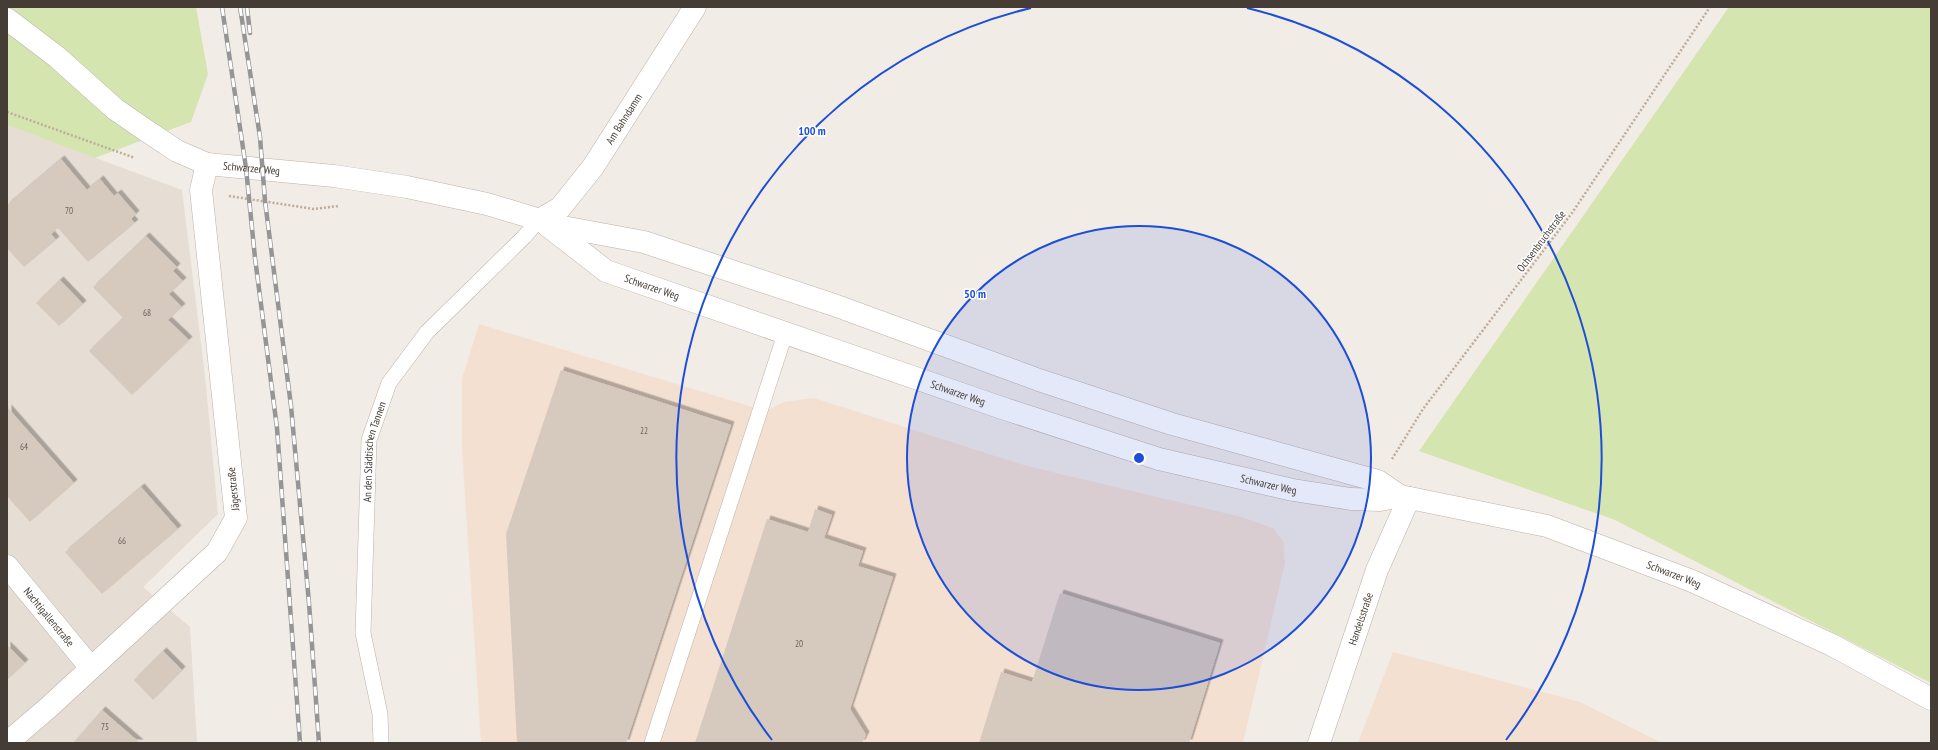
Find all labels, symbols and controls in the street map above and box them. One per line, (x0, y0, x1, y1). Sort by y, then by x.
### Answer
street label: Am Bahndamm (602, 91, 645, 147)
text: 100 m (798, 123, 826, 138)
street label: Schwarzer Weg (222, 159, 281, 178)
house number: 70 (65, 205, 73, 216)
street label: Ochsenbruchstraße (1513, 207, 1569, 274)
street label: Schwarzer Weg (623, 271, 681, 303)
text: 50 m (964, 286, 986, 301)
house number: 68 (143, 307, 151, 318)
street label: Schwarzer Weg (929, 377, 988, 409)
street label: An den Städtischen Tannen (360, 399, 389, 502)
house number: 22 (640, 425, 648, 436)
house number: 64 (20, 441, 28, 452)
centre of rings (1132, 451, 1146, 465)
street label: Jägerstraße (224, 466, 242, 512)
street label: Schwarzer Weg (1239, 471, 1298, 497)
house number: 66 (118, 535, 126, 546)
street label: Schwarzer Weg (1645, 557, 1704, 591)
street label: Nachtigallenstraße (21, 585, 78, 650)
street label: Handelsstraße (1345, 590, 1376, 647)
house number: 20 (795, 638, 803, 649)
house number: 75 (101, 721, 109, 732)

